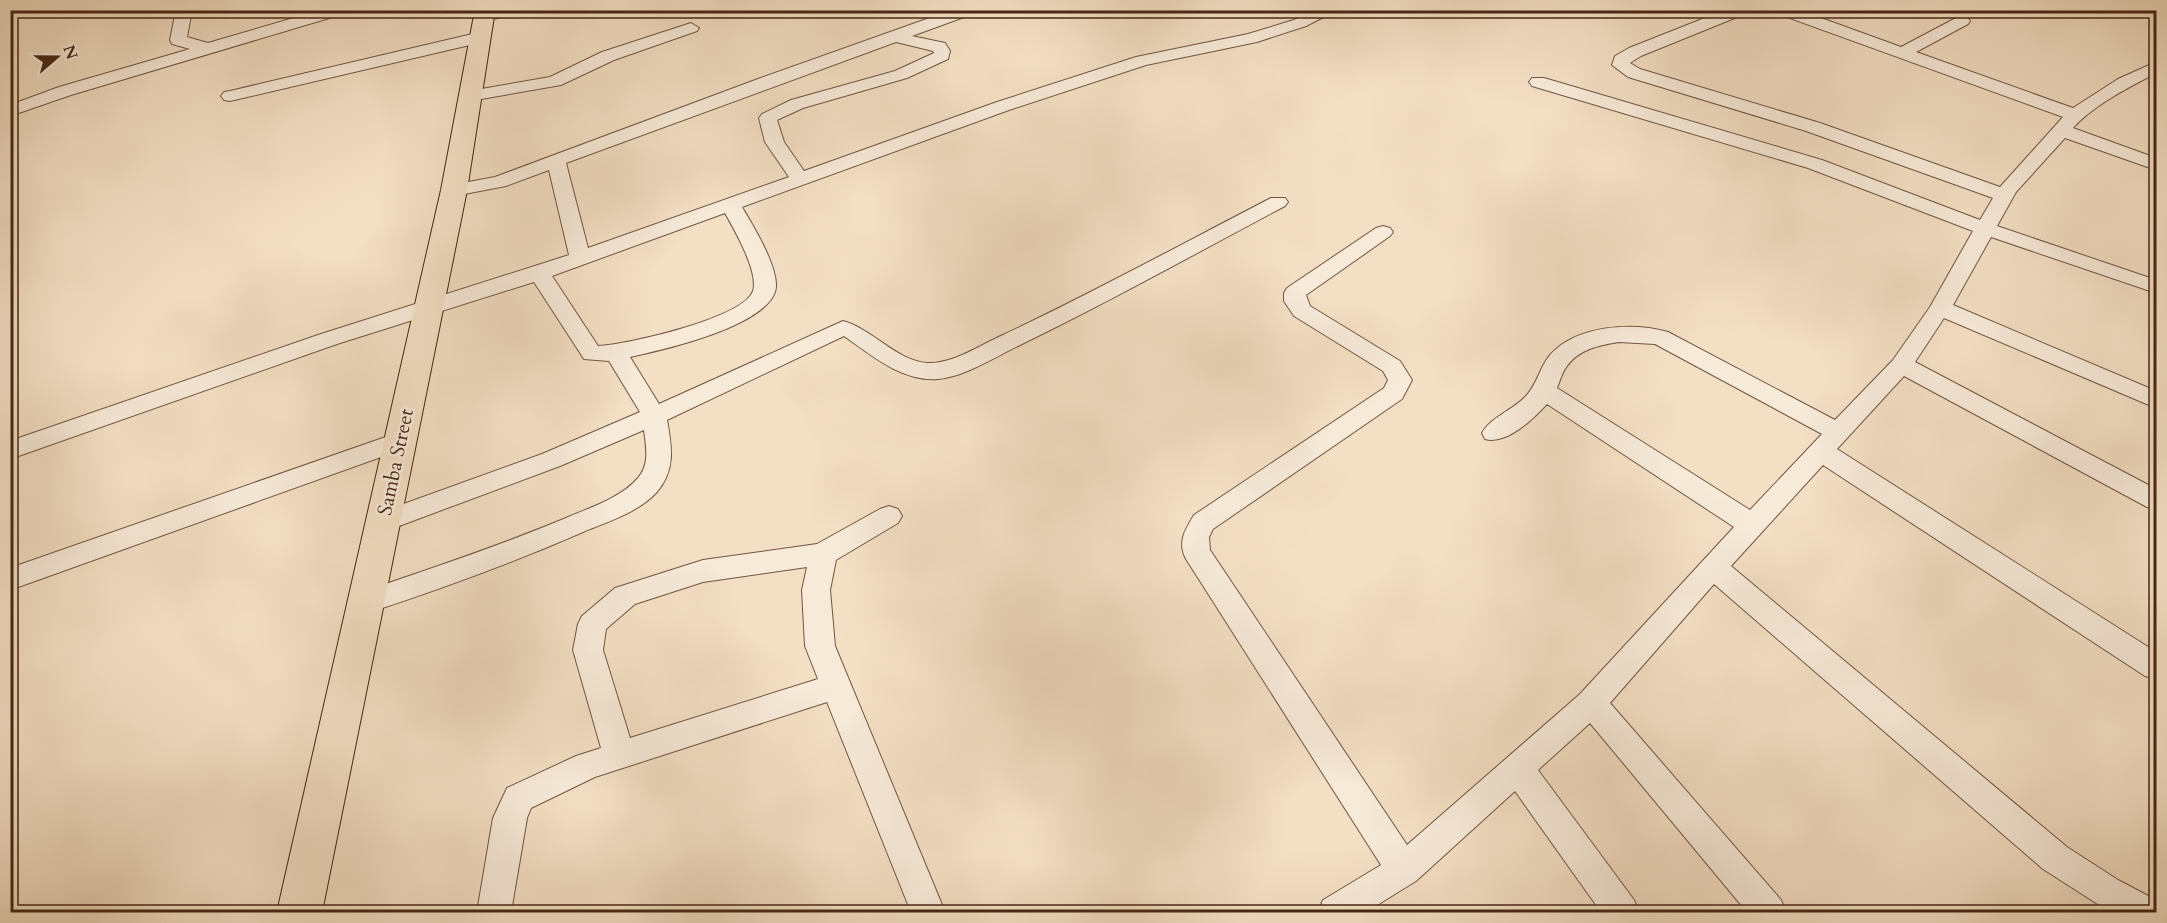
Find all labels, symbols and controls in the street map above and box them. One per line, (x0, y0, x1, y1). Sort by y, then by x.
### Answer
north arrow (27, 27, 87, 87)
text: N (57, 42, 83, 63)
street label: Samba Street (371, 406, 420, 518)

